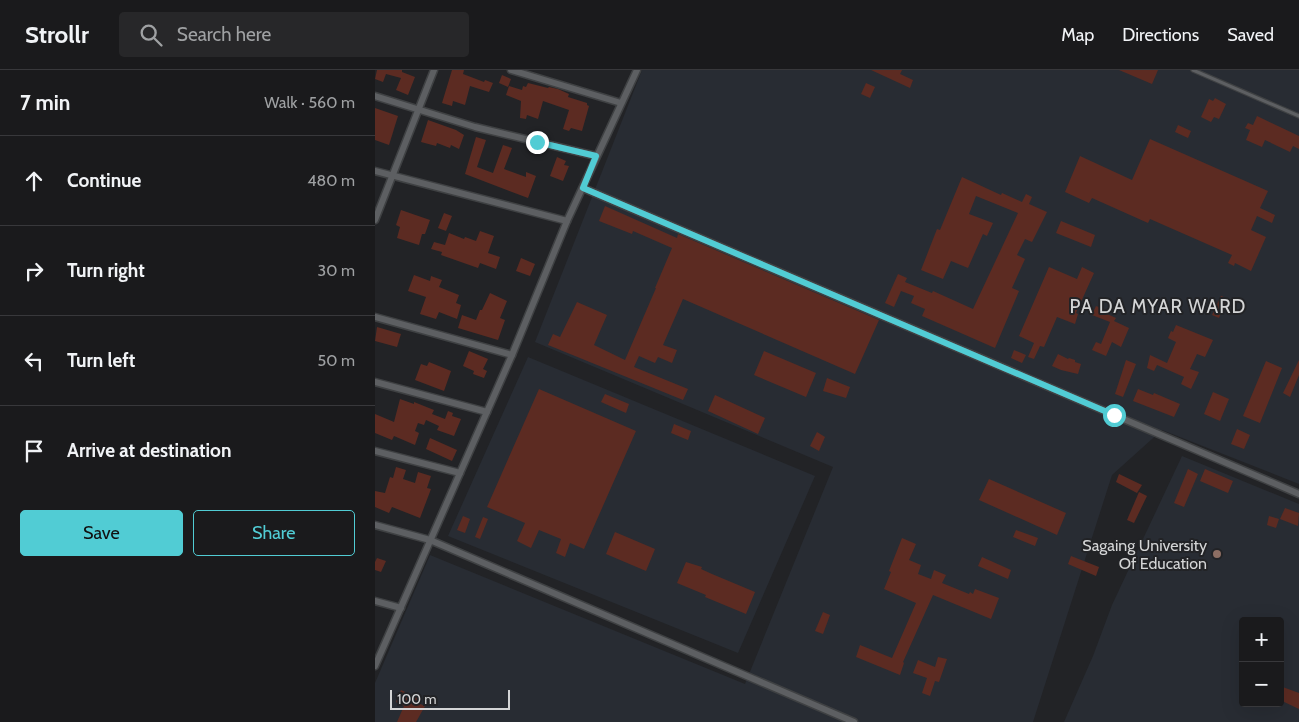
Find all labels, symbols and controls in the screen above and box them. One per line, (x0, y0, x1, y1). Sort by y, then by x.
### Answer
search box (119, 12, 469, 57)
text: Strollr (25, 20, 89, 49)
icon: search (137, 21, 165, 49)
text: Search here (177, 23, 271, 46)
text: Map (1061, 24, 1094, 46)
text: Directions (1122, 24, 1199, 46)
text: Saved (1227, 24, 1274, 46)
text: 7 min (20, 90, 70, 115)
text: Walk · 560 m (264, 93, 355, 112)
route end (526, 131, 549, 154)
icon: ahead (20, 167, 48, 195)
text: Continue (67, 169, 141, 192)
text: 480 m (307, 171, 355, 190)
icon: right (20, 257, 48, 285)
text: Turn right (67, 259, 145, 282)
text: 30 m (318, 261, 355, 280)
district label: PA DA MYAR WARD (1070, 295, 1246, 318)
icon: left (20, 347, 48, 375)
text: Turn left (67, 349, 135, 372)
text: 50 m (318, 351, 355, 370)
route start (1103, 404, 1126, 427)
icon: arrive (20, 437, 48, 465)
text: Arrive at destination (67, 439, 231, 462)
button: Save (20, 510, 183, 556)
button: Share (193, 510, 355, 556)
place label: Sagaing University Of Education (1082, 536, 1207, 573)
marker: Sagaing University Of Education (1211, 548, 1223, 560)
map controls (1239, 617, 1284, 707)
button: + (1239, 617, 1284, 662)
button: − (1239, 662, 1284, 707)
scale bar (390, 687, 510, 710)
text: 100 m (397, 690, 437, 708)

